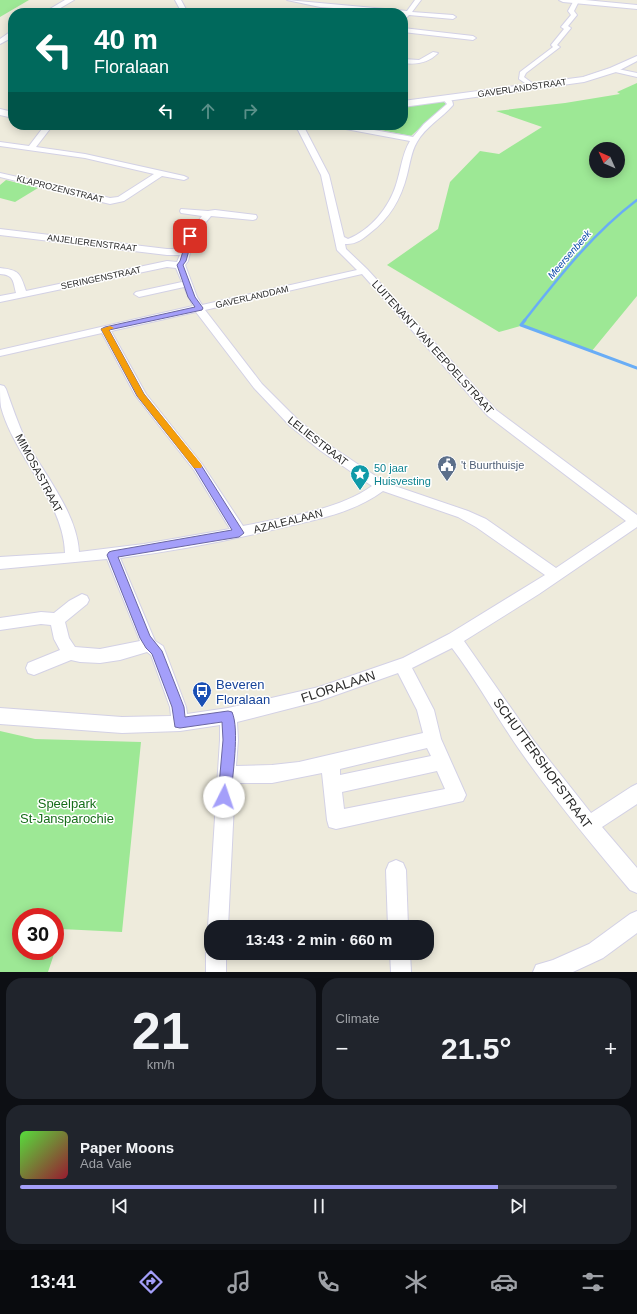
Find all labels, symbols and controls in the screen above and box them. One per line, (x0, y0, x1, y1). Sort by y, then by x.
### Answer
icon: left (28, 24, 80, 76)
text: 40 m (94, 24, 158, 55)
text: Floralaan (94, 57, 169, 77)
street label: GAVERLANDSTRAAT (477, 77, 568, 99)
icon: left (155, 100, 177, 122)
icon: ahead (197, 100, 219, 122)
icon: right (239, 100, 261, 122)
north arrow (589, 142, 625, 178)
map controls (589, 142, 625, 178)
street label: KLAPROZENSTRAAT (15, 173, 105, 205)
pin (173, 219, 207, 253)
icon: arrive (179, 225, 201, 247)
water label: Meersenbeek (545, 227, 594, 281)
street label: ANJELIERENSTRAAT (47, 233, 138, 254)
street label: SERINGENSTRAAT (60, 264, 143, 291)
street label: LUITENANT VAN EEPOELSTRAAT (370, 278, 496, 416)
street label: GAVERLANDDAM (214, 284, 290, 310)
street label: LELIESTRAAT (286, 414, 350, 468)
street label: MIMOSASTRAAT (13, 432, 65, 515)
public building icon: 't Buurthuisje (436, 454, 458, 482)
place label: 't Buurthuisje (461, 459, 524, 471)
place label: 50 jaar Huisvesting (374, 462, 431, 487)
place icon: 50 jaar Huisvesting (349, 463, 371, 491)
street label: AZALEALAAN (252, 507, 324, 535)
street label: FLORALAAN (299, 667, 377, 706)
place label: Beveren Floralaan (216, 677, 270, 707)
bus stop icon: Beveren Floralaan (191, 680, 213, 708)
street label: SCHUTTERSHOFSTRAAT (490, 695, 595, 831)
position arrow (203, 776, 245, 818)
park label: Speelpark St-Jansparochie (20, 796, 114, 826)
speed limit sign: 30 (12, 908, 64, 960)
text: 13:43 · 2 min · 660 m (246, 931, 392, 948)
text: 21 (132, 1002, 190, 1060)
text: Climate (336, 1011, 380, 1026)
text: 21.5° (441, 1032, 511, 1065)
text: − (336, 1036, 348, 1061)
text: + (604, 1036, 617, 1061)
text: km/h (147, 1057, 175, 1072)
text: Paper Moons (80, 1139, 174, 1156)
text: Ada Vale (80, 1156, 132, 1171)
icon: previous (109, 1195, 131, 1217)
icon: pause (308, 1195, 330, 1217)
icon: next (507, 1195, 529, 1217)
icon: directions (137, 1268, 165, 1296)
icon: music (225, 1268, 253, 1296)
icon: phone (314, 1268, 342, 1296)
icon: climate (402, 1268, 430, 1296)
icon: car (490, 1268, 518, 1296)
icon: filters (579, 1268, 607, 1296)
text: 13:41 (30, 1272, 76, 1292)

